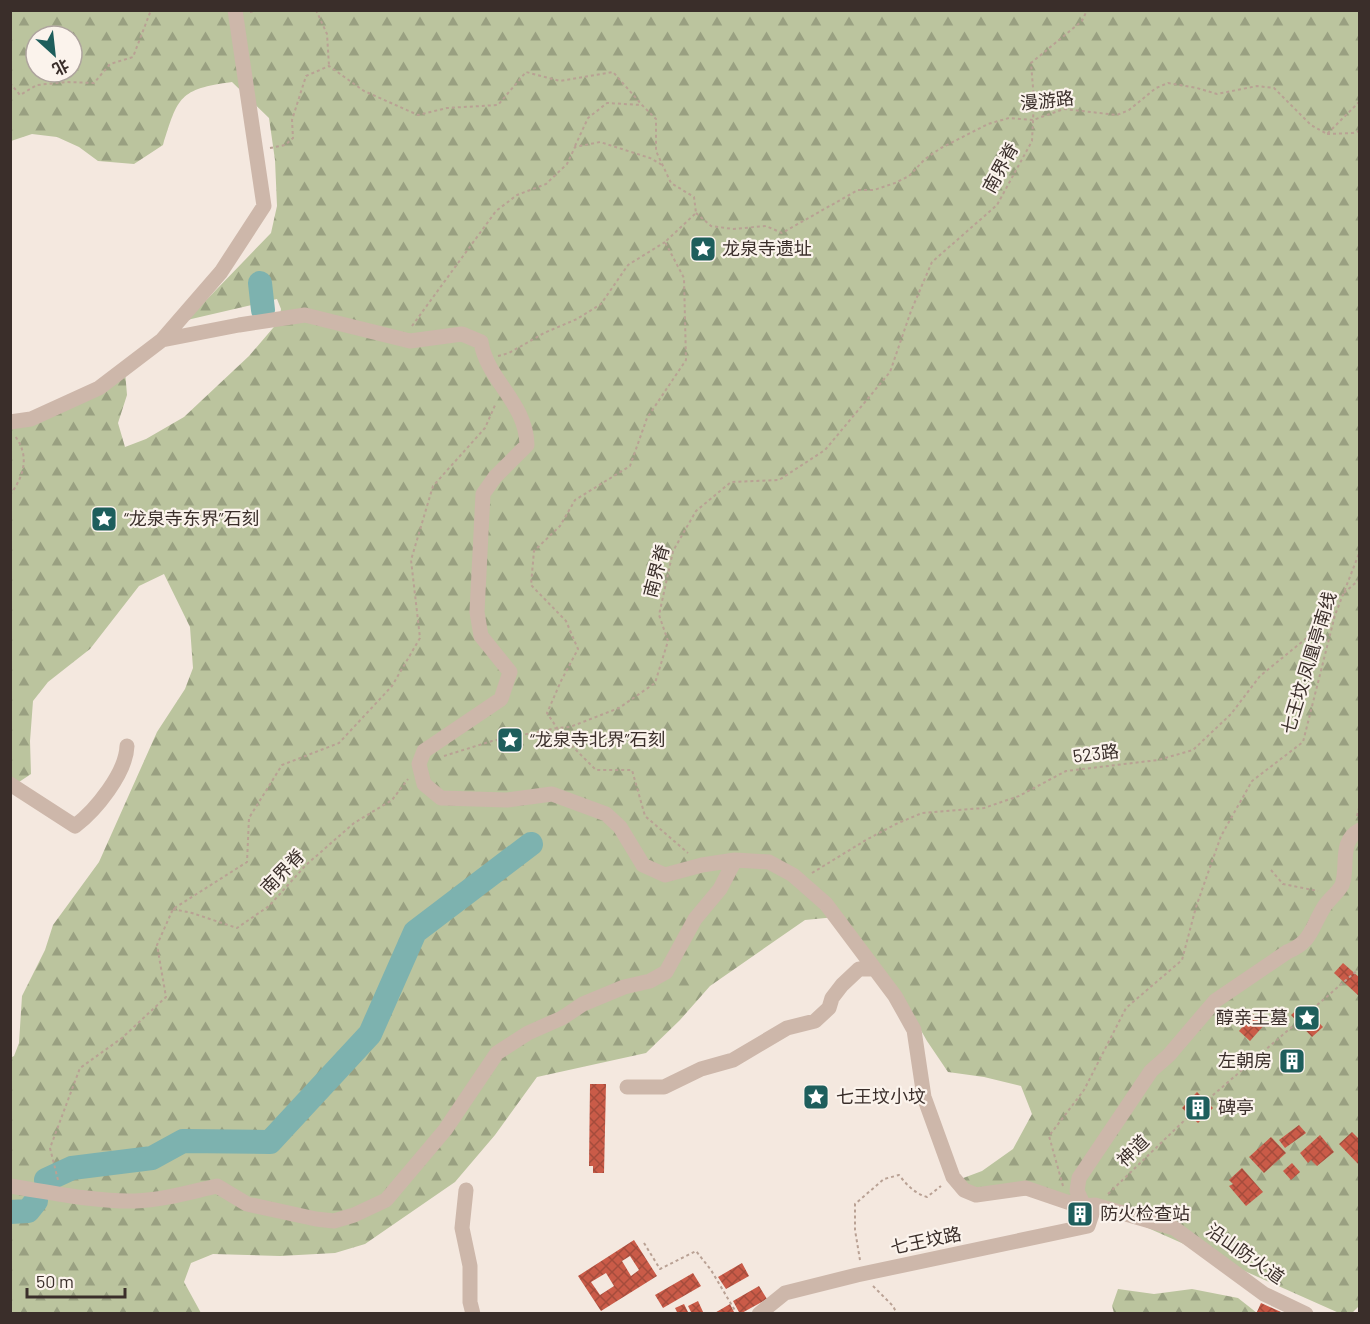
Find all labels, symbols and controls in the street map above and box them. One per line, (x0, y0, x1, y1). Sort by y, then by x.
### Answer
north arrow (24, 24, 84, 84)
text: 北 (50, 56, 72, 80)
street label: 漫游路 (1019, 86, 1075, 114)
street label: 南界脊 (977, 139, 1023, 196)
place icon: 龙泉寺遗址 (688, 234, 718, 264)
place label: 龙泉寺遗址 (722, 237, 812, 259)
place icon: “龙泉寺东界”石刻 (89, 504, 119, 534)
place label: “龙泉寺东界”石刻 (124, 507, 260, 529)
street label: 南界脊 (638, 542, 674, 600)
street label: 七王坟·凤凰亭南线 (1276, 589, 1340, 737)
place icon: “龙泉寺北界”石刻 (495, 725, 525, 755)
place label: “龙泉寺北界”石刻 (530, 728, 666, 750)
street label: 523路 (1072, 739, 1120, 767)
street label: 南界脊 (256, 844, 309, 898)
place icon: 醇亲王墓 (1292, 1003, 1322, 1033)
place label: 醇亲王墓 (1216, 1006, 1288, 1028)
building icon: 左朝房 (1277, 1046, 1307, 1076)
place label: 左朝房 (1218, 1049, 1272, 1071)
place icon: 七王坟小坟 (801, 1082, 831, 1112)
place label: 七王坟小坟 (836, 1085, 926, 1107)
building icon: 碑亭 (1183, 1093, 1213, 1123)
place label: 碑亭 (1218, 1096, 1254, 1118)
street label: 神道 (1112, 1130, 1153, 1171)
building icon: 防火检查站 (1065, 1199, 1095, 1229)
place label: 防火检查站 (1100, 1202, 1190, 1224)
street label: 沿山防火道 (1202, 1218, 1289, 1288)
street label: 七王坟路 (888, 1222, 963, 1258)
scale bar (27, 1261, 124, 1299)
text: 50 m (36, 1270, 74, 1292)

